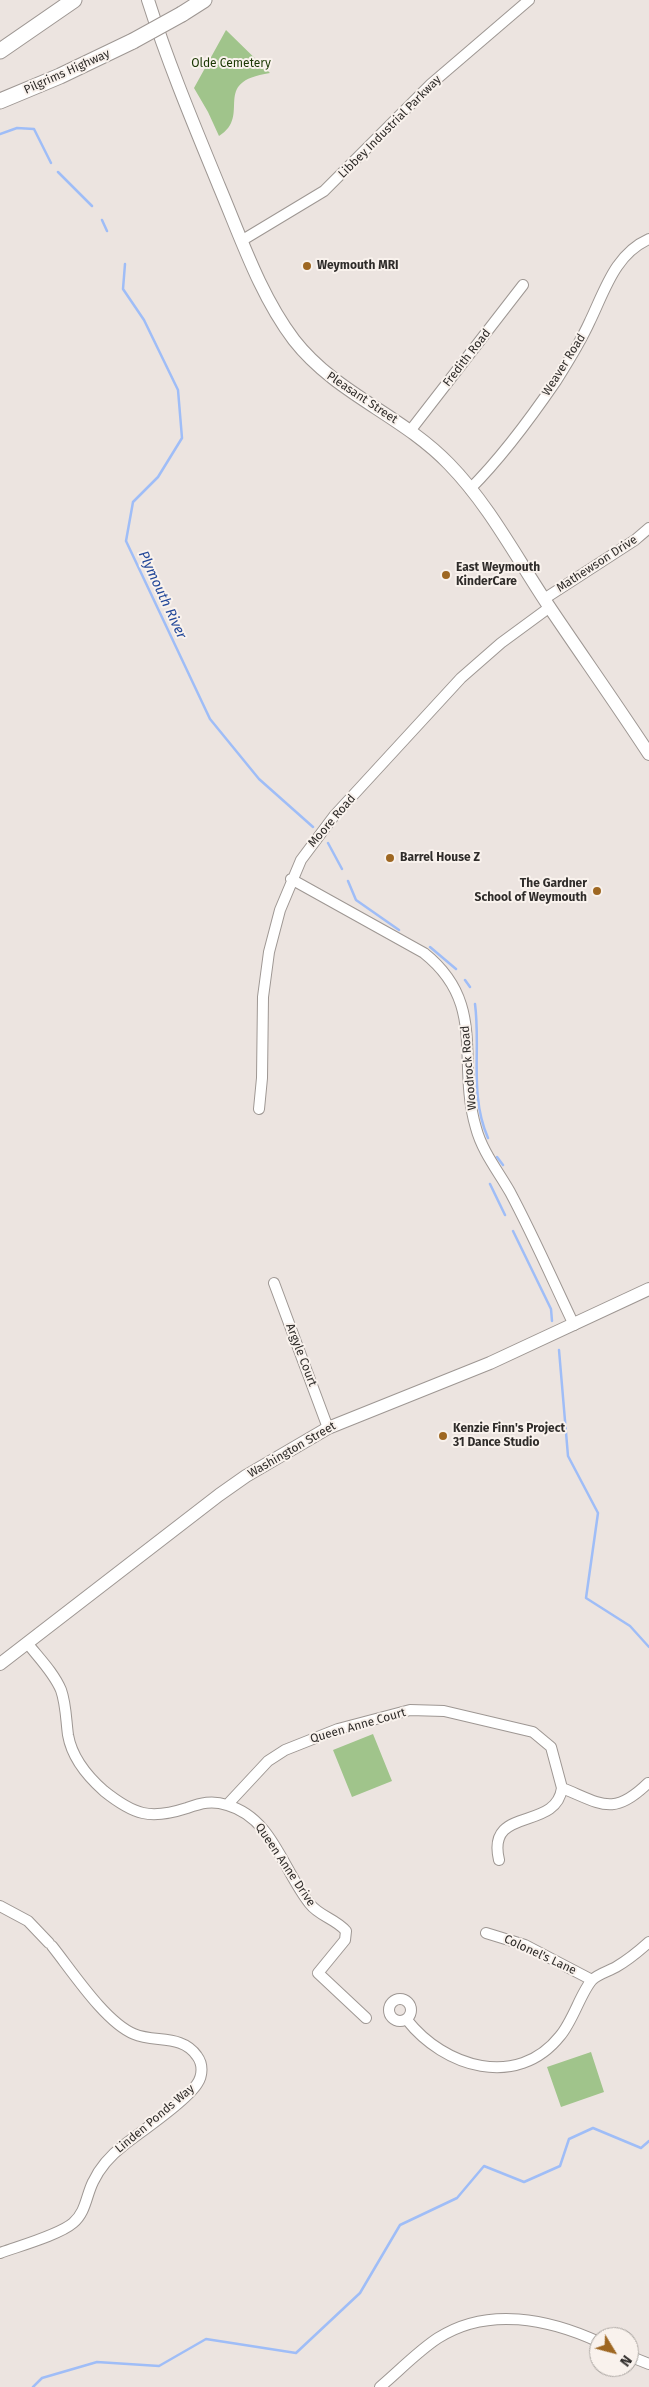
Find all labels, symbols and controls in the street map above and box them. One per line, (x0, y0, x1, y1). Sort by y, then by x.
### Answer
street label: Pilgrims Highway (22, 47, 112, 97)
park label: Olde Cemetery (191, 57, 271, 71)
street label: Libbey Industrial Parkway (336, 73, 444, 181)
place label: Weymouth MRI (317, 259, 399, 273)
marker: Weymouth MRI (301, 260, 313, 272)
street label: Fredith Road (440, 326, 494, 390)
street label: Weaver Road (539, 331, 589, 399)
street label: Pleasant Street (324, 369, 400, 427)
street label: Mathewson Drive (554, 533, 640, 595)
water label: Plymouth River (134, 548, 190, 642)
place label: East Weymouth KinderCare (456, 561, 540, 589)
marker: East Weymouth KinderCare (440, 569, 452, 581)
street label: Moore Road (305, 792, 359, 850)
place label: Barrel House Z (400, 851, 480, 865)
marker: Barrel House Z (384, 852, 396, 864)
place label: The Gardner School of Weymouth (475, 877, 587, 905)
marker: The Gardner School of Weymouth (591, 885, 603, 897)
street label: Woodrock Road (458, 1025, 480, 1111)
street label: Argyle Court (282, 1322, 320, 1388)
street label: Washington Street (245, 1419, 339, 1481)
place label: Kenzie Finn's Project 31 Dance Studio (453, 1422, 565, 1450)
marker: Kenzie Finn's Project 31 Dance Studio (437, 1430, 449, 1442)
street label: Queen Anne Court (309, 1705, 407, 1747)
street label: Queen Anne Drive (252, 1821, 318, 1909)
street label: Colonel's Lane (502, 1932, 578, 1978)
street label: Linden Ponds Way (113, 2082, 197, 2156)
north arrow (589, 2327, 639, 2377)
text: N (616, 2352, 635, 2370)

